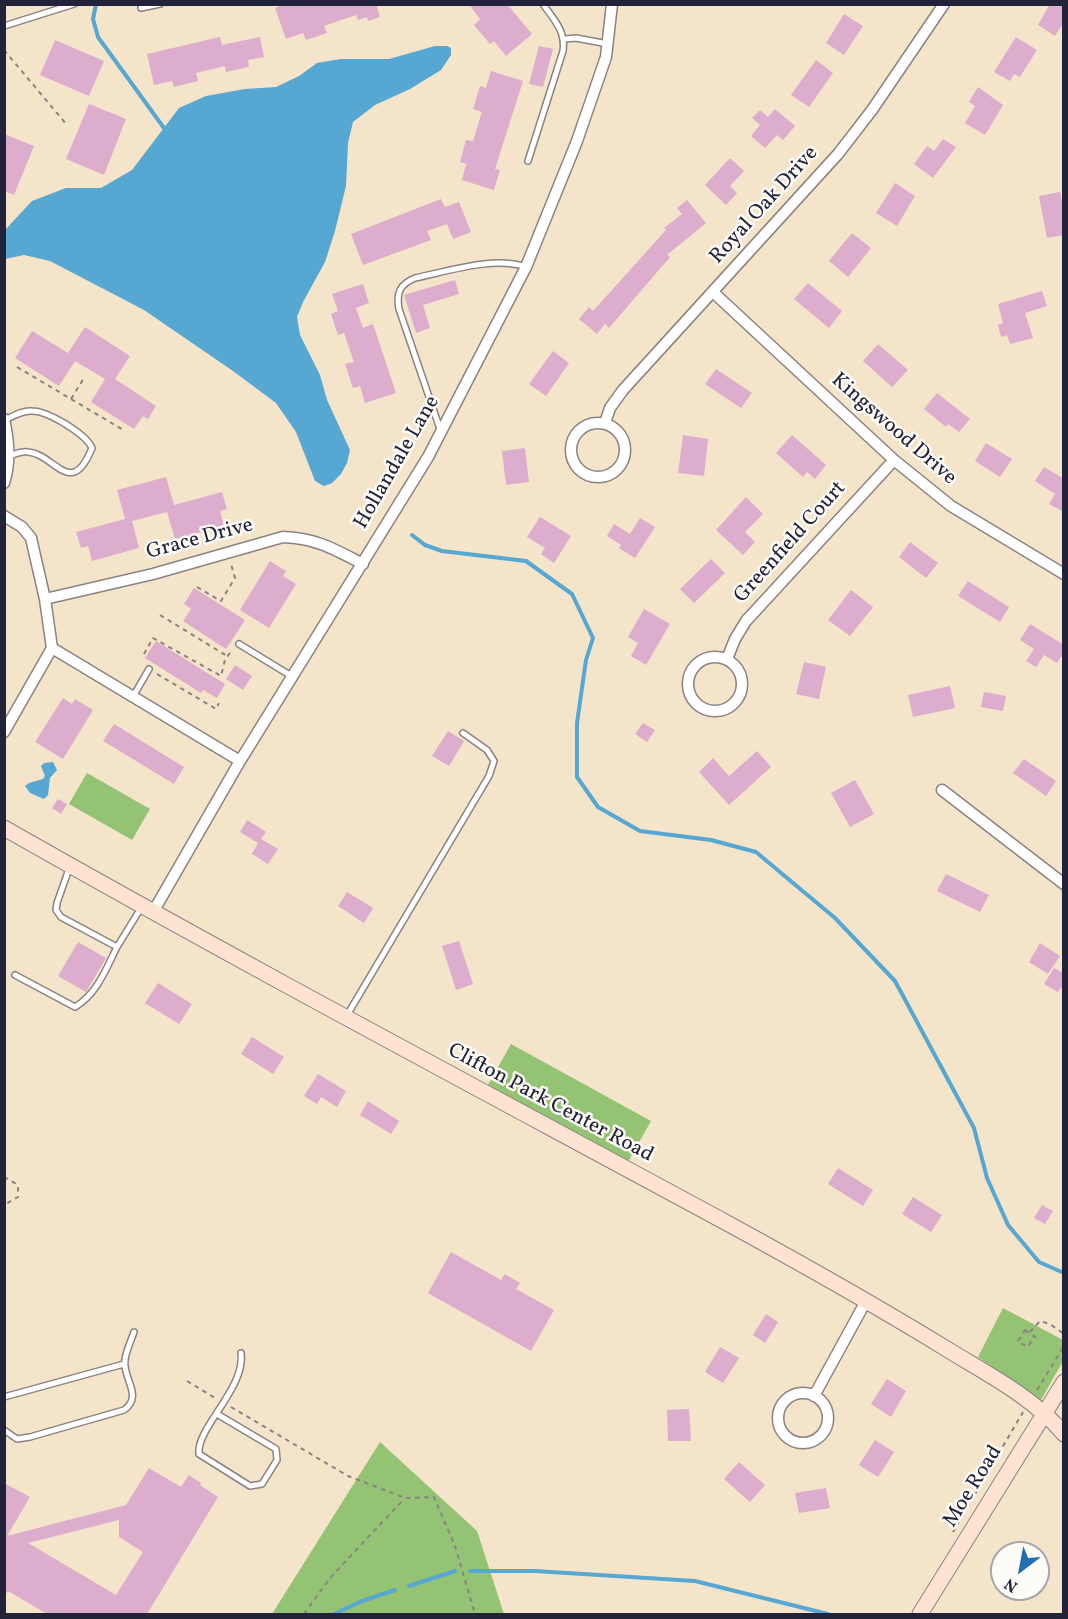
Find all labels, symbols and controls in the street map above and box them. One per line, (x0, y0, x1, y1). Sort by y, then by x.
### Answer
street label: Royal Oak Drive (705, 142, 825, 270)
street label: Kingswood Drive (825, 369, 961, 491)
street label: Hollandale Lane (350, 392, 446, 534)
street label: Greenfield Court (730, 477, 852, 609)
street label: Grace Drive (144, 514, 256, 566)
street label: Clifton Park Center Road (443, 1039, 657, 1169)
street label: Moe Road (939, 1441, 1009, 1533)
north arrow (990, 1541, 1050, 1601)
text: N (1001, 1572, 1022, 1597)

